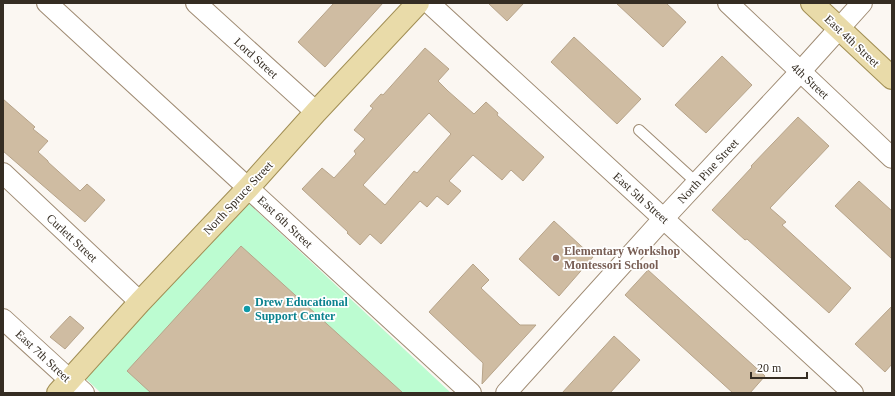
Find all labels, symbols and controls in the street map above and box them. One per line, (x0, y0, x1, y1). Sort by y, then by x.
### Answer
street label: East 4th Street (822, 12, 883, 70)
street label: Lord Street (231, 35, 281, 82)
street label: 4th Street (788, 60, 832, 102)
street label: North Pine Street (674, 135, 742, 206)
street label: North Spruce Street (200, 158, 276, 238)
street label: East 5th Street (610, 169, 672, 227)
street label: East 6th Street (255, 193, 316, 251)
street label: Curlett Street (44, 211, 101, 266)
place label: Elementary Workshop Montessori School (564, 244, 680, 272)
marker: Elementary Workshop Montessori School (551, 253, 561, 263)
place label: Drew Educational Support Center (255, 295, 348, 323)
marker: Drew Educational Support Center (242, 304, 252, 314)
street label: East 7th Street (13, 327, 74, 385)
scale bar (751, 354, 807, 380)
text: 20 m (757, 361, 782, 375)

